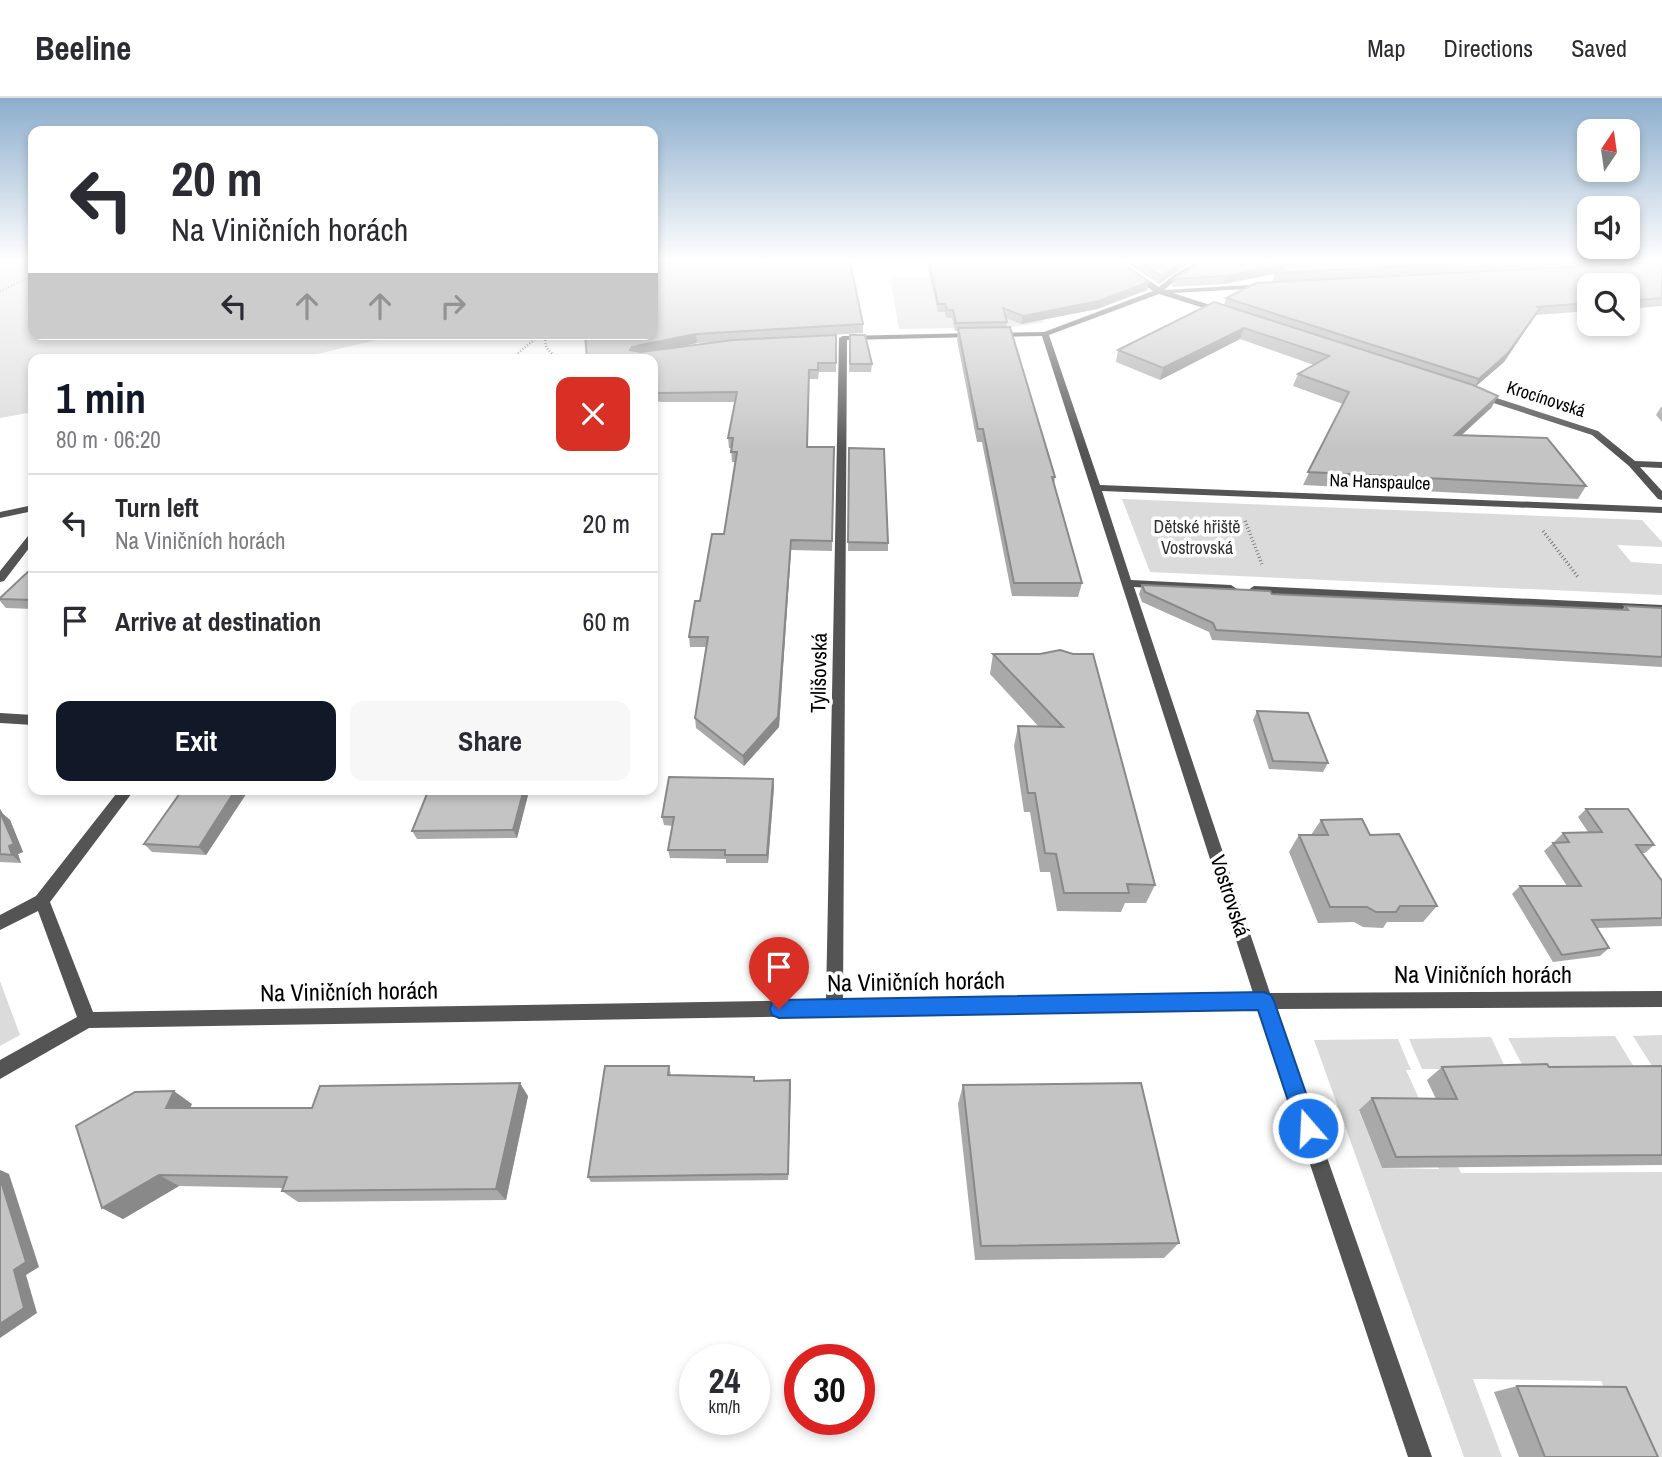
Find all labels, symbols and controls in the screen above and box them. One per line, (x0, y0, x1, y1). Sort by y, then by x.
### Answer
text: Beeline (35, 26, 131, 70)
text: Map (1367, 32, 1405, 64)
text: Directions (1443, 32, 1533, 64)
text: Saved (1571, 32, 1627, 64)
north arrow (1577, 119, 1640, 182)
map controls (1577, 119, 1640, 336)
text: 20 m (171, 145, 263, 211)
icon: left (56, 154, 147, 245)
button: sound (1577, 196, 1640, 259)
text: Na Viničních horách (171, 208, 408, 251)
button: search (1577, 273, 1640, 336)
icon: left (215, 287, 253, 325)
icon: ahead (288, 287, 326, 325)
icon: ahead (361, 287, 399, 325)
icon: right (434, 287, 472, 325)
text: 1 min (56, 370, 146, 426)
street label: Krocínovská (1504, 374, 1589, 423)
button: close (556, 377, 630, 451)
text: 80 m · 06:20 (56, 424, 161, 455)
street label: Na Hanspaulce (1329, 467, 1431, 496)
text: Turn left (115, 490, 199, 525)
icon: left (56, 504, 94, 542)
text: 20 m (583, 506, 630, 541)
park label: Dětské hřiště Vostrovská (1154, 514, 1240, 560)
text: Na Viničních horách (115, 525, 286, 556)
icon: arrive (56, 602, 94, 640)
text: Arrive at destination (115, 604, 321, 639)
text: 60 m (583, 604, 630, 639)
street label: Tylišovská (803, 632, 834, 713)
button: Exit (56, 701, 336, 781)
button: Share (350, 701, 630, 781)
street label: Vostrovská (1204, 851, 1257, 941)
pin (749, 937, 809, 1009)
icon: arrive (760, 948, 798, 986)
street label: Na Viničních horách (1394, 958, 1572, 990)
street label: Na Viničních horách (827, 963, 1005, 999)
street label: Na Viničních horách (260, 973, 438, 1009)
position arrow (1271, 1091, 1345, 1165)
speed limit sign: 30 (784, 1344, 875, 1435)
text: 24 (709, 1357, 740, 1404)
text: km/h (709, 1394, 741, 1419)

